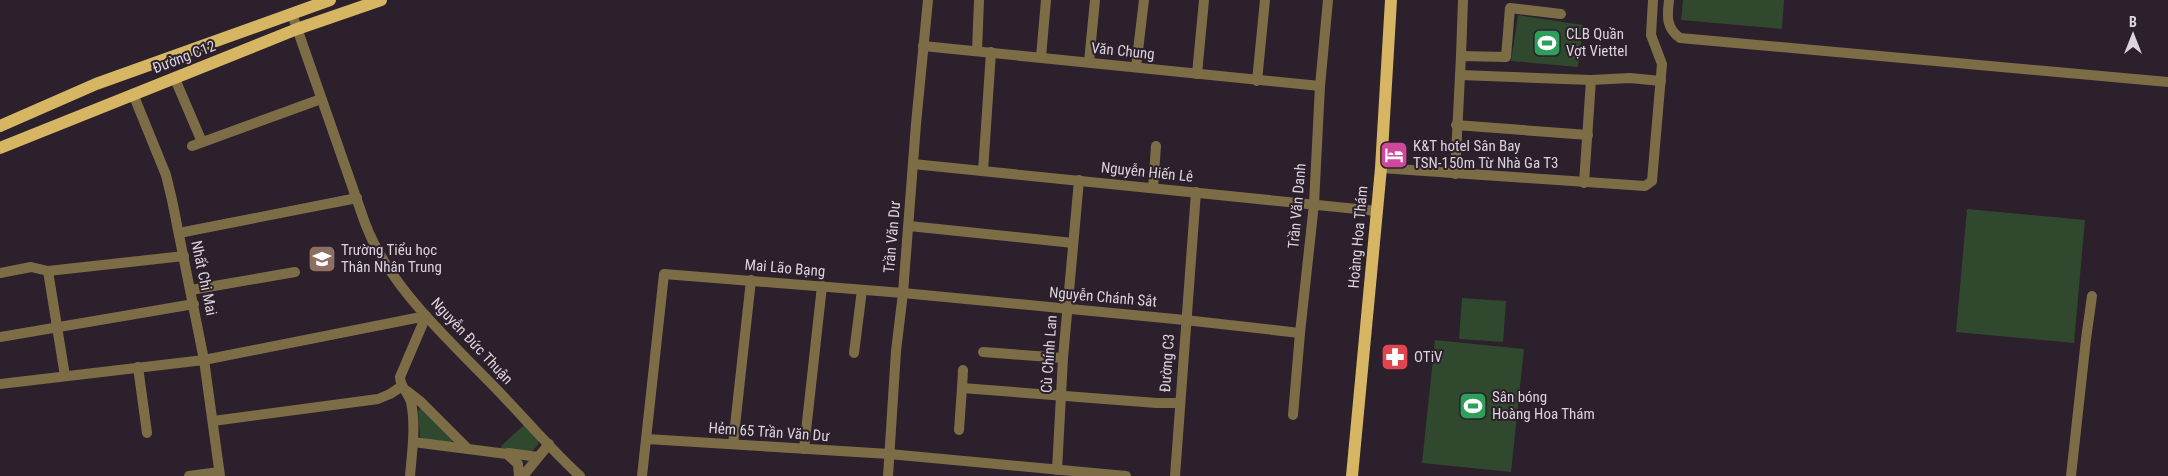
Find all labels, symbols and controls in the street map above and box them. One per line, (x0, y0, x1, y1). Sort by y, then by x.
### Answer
north arrow (2108, 10, 2158, 60)
text: B (2129, 14, 2137, 30)
place label: CLB Quần Vợt Viettel (1566, 25, 1628, 60)
sports icon: CLB Quần Vợt Viettel (1532, 28, 1562, 58)
street label: Đường C12 (150, 37, 218, 77)
street label: Văn Chung (1090, 39, 1156, 63)
place label: K&T hotel Sân Bay TSN-150m Từ Nhà Ga T3 (1413, 137, 1559, 172)
hotel icon: K&T hotel Sân Bay TSN-150m Từ Nhà Ga T3 (1379, 140, 1409, 170)
street label: Nguyễn Hiến Lê (1100, 158, 1194, 186)
street label: Trần Văn Danh (1284, 163, 1310, 249)
street label: Hoàng Hoa Thám (1345, 185, 1371, 289)
street label: Trần Văn Dư (880, 200, 904, 274)
street label: Nhất Chi Mai (187, 239, 221, 317)
place label: Trường Tiểu học Thân Nhân Trung (341, 241, 442, 276)
school or university icon: Trường Tiểu học Thân Nhân Trung (307, 244, 337, 274)
street label: Mai Lão Bạng (744, 256, 826, 280)
street label: Nguyễn Chánh Sắt (1048, 283, 1158, 311)
street label: Nguyễn Đức Thuận (427, 294, 517, 388)
street label: Cù Chính Lan (1037, 314, 1061, 394)
street label: Đường C3 (1156, 333, 1178, 393)
pharmacy icon: OTiV (1380, 342, 1410, 372)
place label: OTiV (1414, 348, 1443, 366)
place label: Sân bóng Hoàng Hoa Thám (1492, 388, 1595, 423)
sports icon: Sân bóng Hoàng Hoa Thám (1458, 391, 1488, 421)
street label: Hẻm 65 Trần Văn Dư (708, 419, 831, 445)

